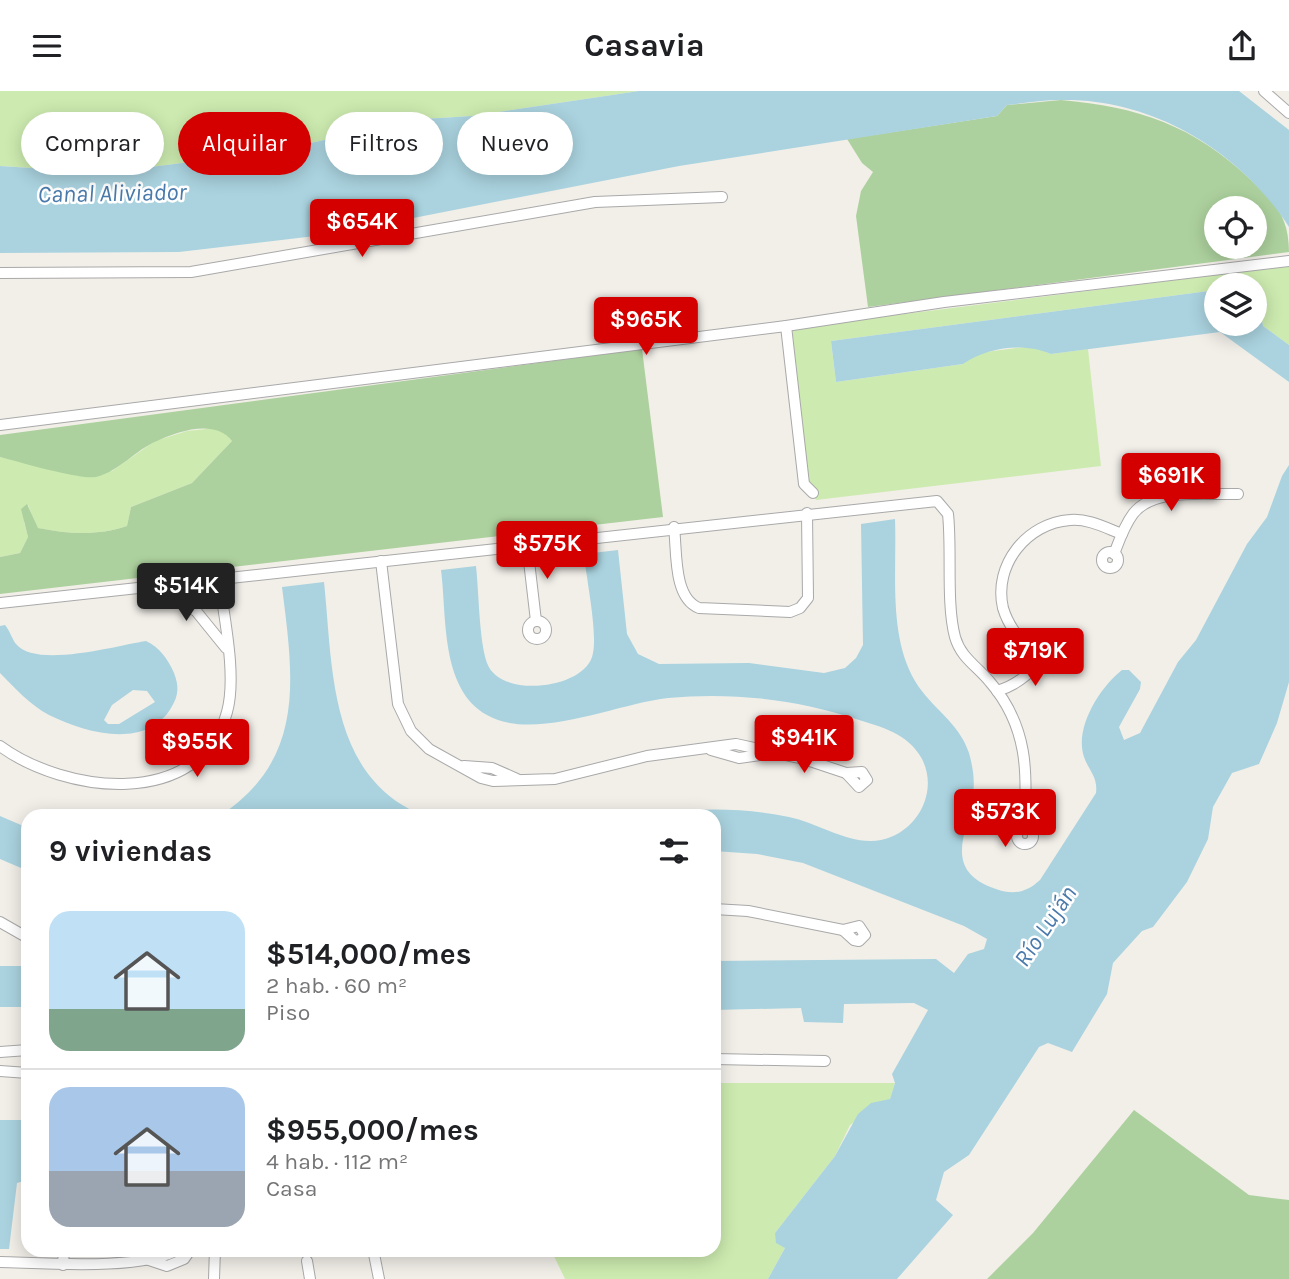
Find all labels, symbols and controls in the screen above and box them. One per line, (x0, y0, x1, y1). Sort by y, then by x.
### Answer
icon: menu (28, 27, 66, 65)
text: Casavia (584, 27, 705, 64)
icon: share (1223, 27, 1261, 65)
chip: Comprar (21, 112, 164, 175)
chip: Alquilar (178, 112, 311, 175)
chip: Filtros (325, 112, 443, 175)
chip: Nuevo (457, 112, 573, 175)
water label: Canal Aliviador (37, 178, 187, 208)
map controls (1204, 196, 1267, 336)
button: locate (1204, 196, 1267, 259)
pin: $654K (313, 199, 411, 259)
text: $654K (326, 208, 398, 235)
button: layers (1204, 273, 1267, 336)
pin: $965K (597, 297, 695, 357)
text: $965K (610, 306, 682, 333)
pin: $691K (1122, 453, 1220, 513)
text: $691K (1137, 462, 1205, 489)
pin: $575K (498, 521, 596, 581)
text: $575K (512, 530, 582, 557)
pin: $514K (137, 563, 235, 623)
text: $514K (153, 572, 219, 599)
pin: $719K (986, 629, 1084, 688)
text: $719K (1003, 637, 1067, 664)
pin: $941K (755, 715, 853, 775)
pin: $955K (148, 719, 246, 779)
text: $941K (771, 724, 837, 751)
text: $955K (161, 728, 233, 755)
pin: $573K (956, 789, 1054, 849)
text: $573K (970, 798, 1040, 825)
icon: filters (655, 832, 693, 870)
text: 9 viviendas (49, 833, 212, 869)
water label: Río Luján (1008, 880, 1082, 972)
text: $514,000/mes (266, 936, 472, 972)
icon: home (105, 939, 189, 1023)
text: 2 hab. · 60 m² (266, 972, 407, 999)
text: Piso (266, 999, 310, 1026)
text: $955,000/mes (266, 1112, 479, 1148)
icon: home (105, 1115, 189, 1199)
text: 4 hab. · 112 m² (266, 1148, 408, 1175)
text: Casa (266, 1175, 318, 1202)

